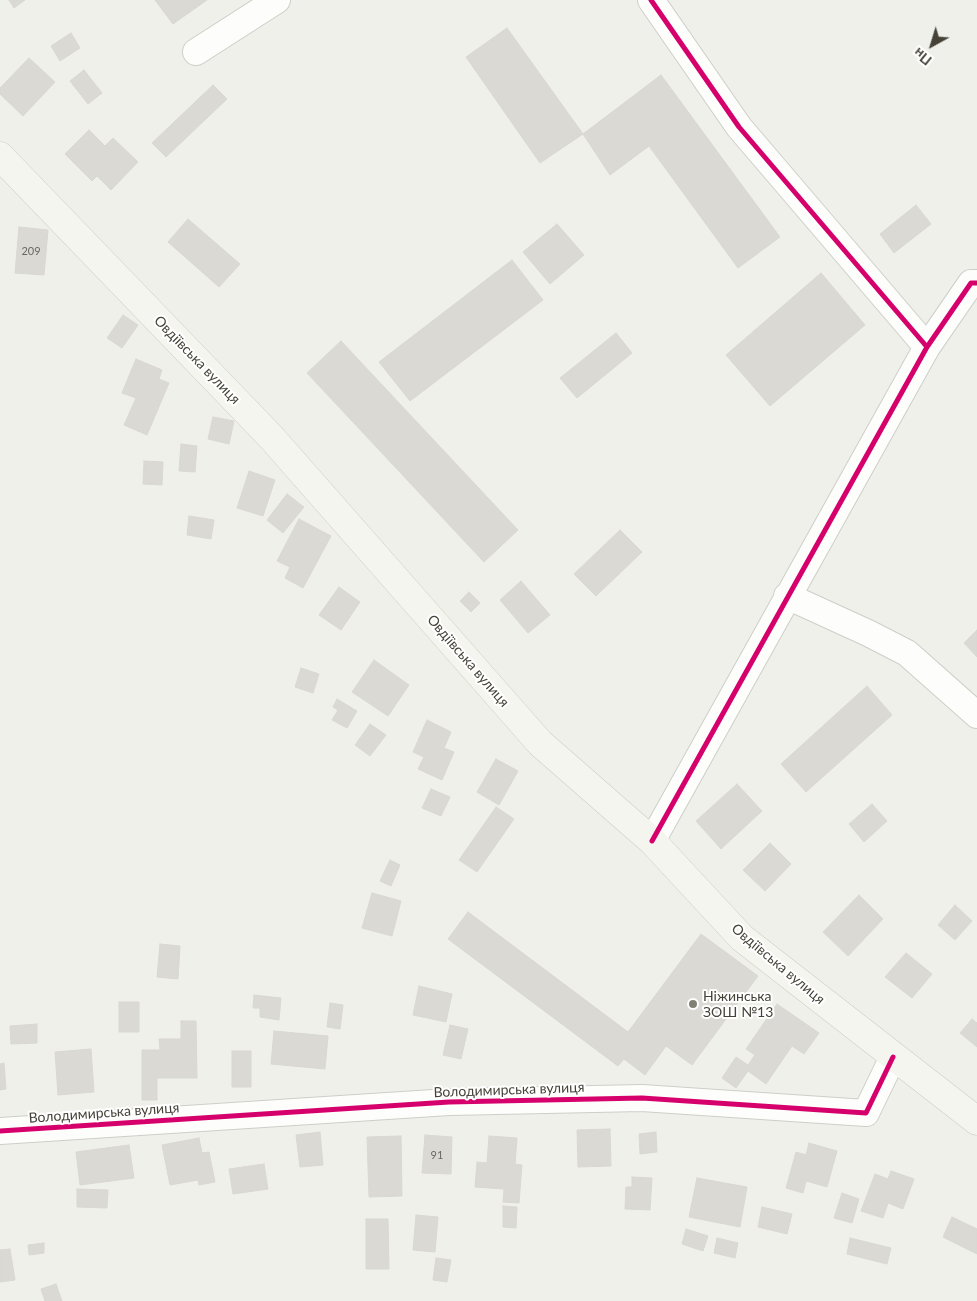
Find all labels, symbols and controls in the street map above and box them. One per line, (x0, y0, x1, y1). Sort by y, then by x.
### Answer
north arrow (907, 20, 957, 70)
text: Пн (910, 45, 935, 69)
house number: 209 (21, 244, 41, 258)
street label: Овдіївська вулиця (150, 312, 244, 408)
street label: Овдіївська вулиця (423, 612, 513, 710)
street label: Овдіївська вулиця (728, 920, 828, 1008)
place label: Ніжинська ЗОШ №13 (703, 988, 773, 1020)
marker: Ніжинська ЗОШ №13 (687, 998, 699, 1010)
street label: Володимирська вулиця (433, 1079, 585, 1101)
street label: Володимирська вулиця (28, 1099, 180, 1127)
house number: 91 (431, 1148, 443, 1162)

